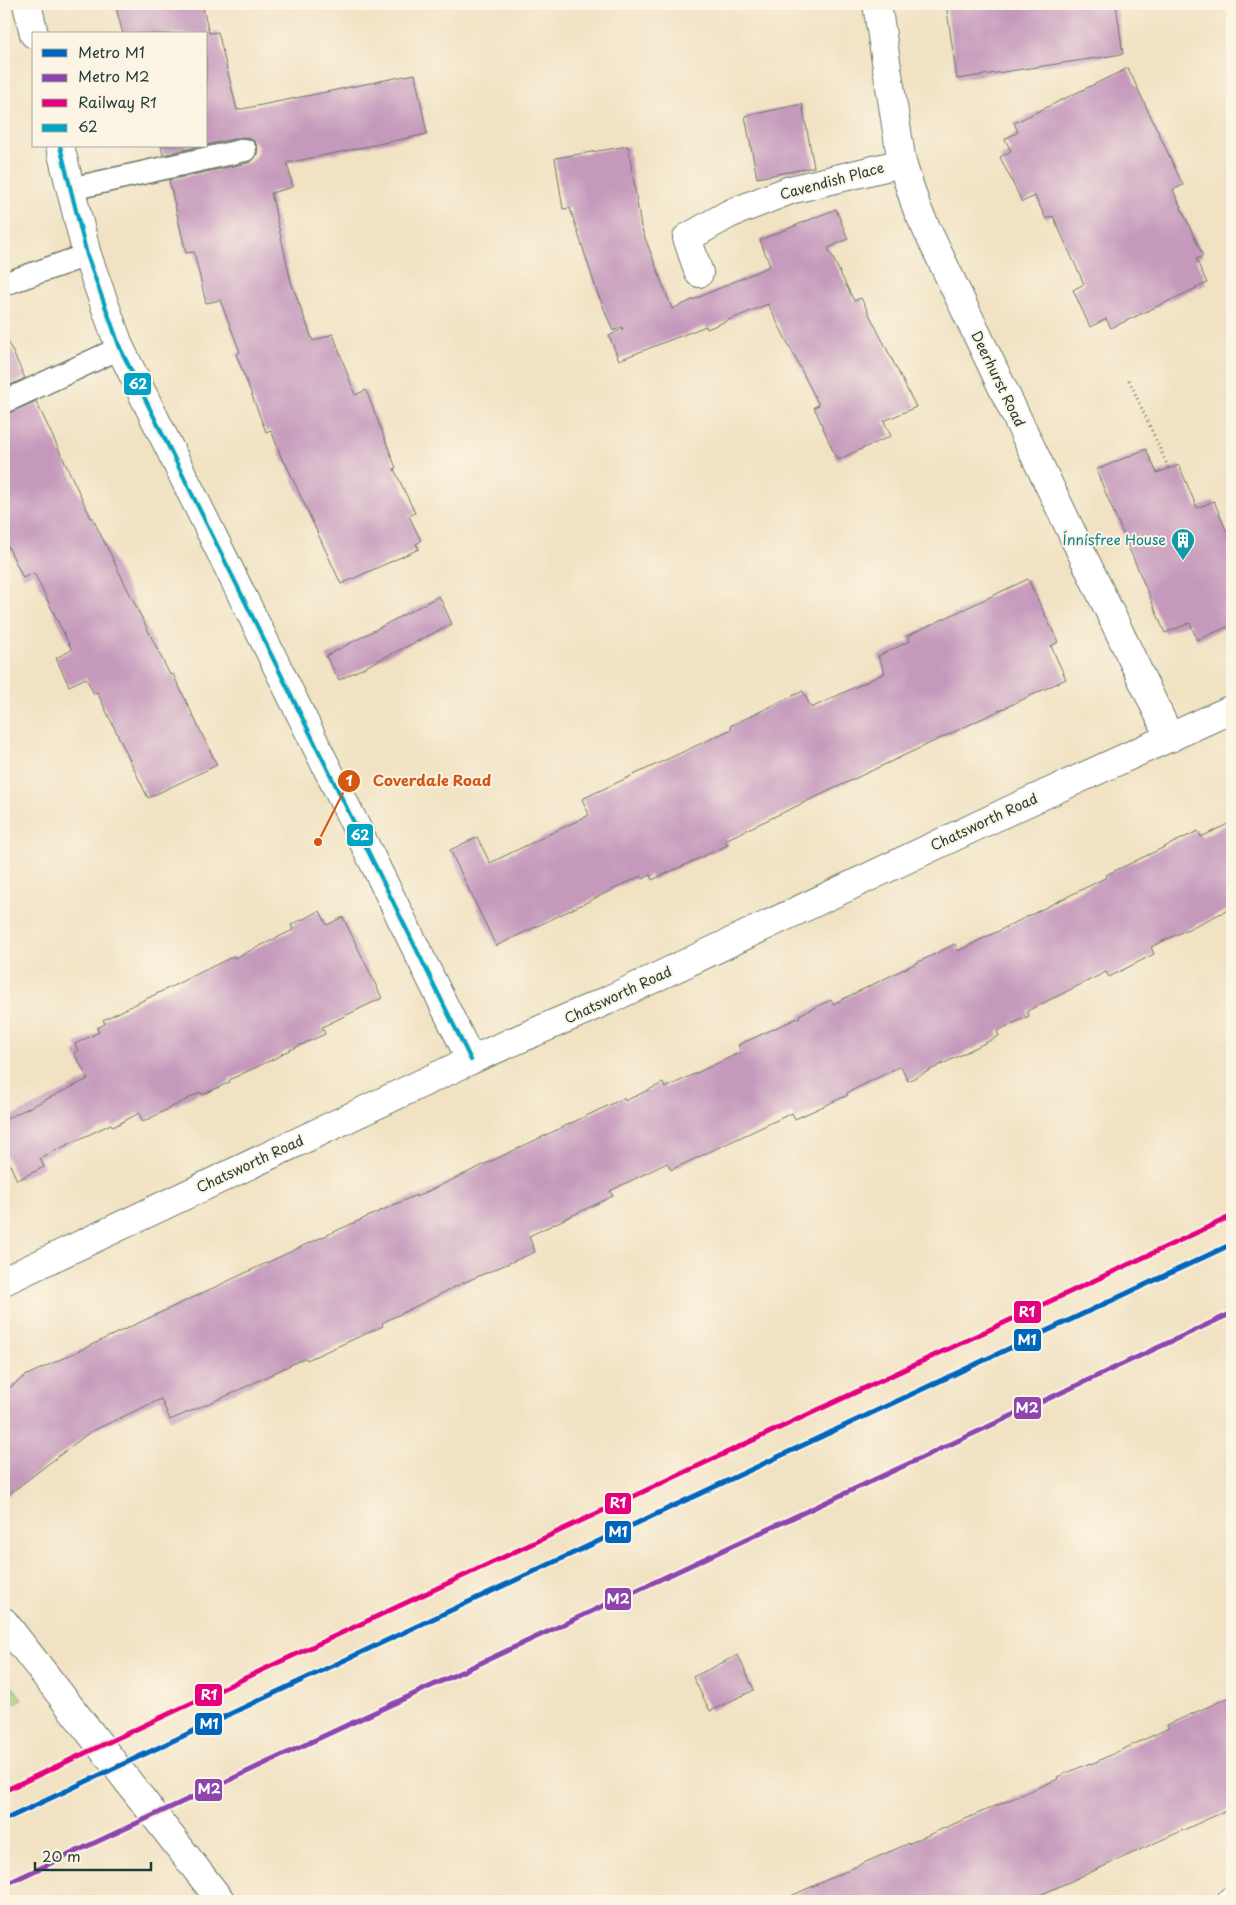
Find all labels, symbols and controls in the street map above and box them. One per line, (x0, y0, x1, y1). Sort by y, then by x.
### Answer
legend (32, 32, 208, 148)
text: Metro M1 (78, 40, 145, 63)
text: Metro M2 (78, 64, 150, 87)
text: Railway R1 (78, 90, 157, 113)
text: 62 (78, 114, 98, 137)
street label: Cavendish Place (777, 157, 886, 205)
street label: Deerhurst Road (966, 327, 1031, 430)
line badge: 62 (123, 372, 152, 396)
text: 62 (129, 373, 147, 394)
building icon: Ínnísfree House (1170, 527, 1196, 561)
place label: Ínnísfree House (1063, 529, 1166, 550)
callout: Coverdale Road (337, 766, 502, 796)
text: 1 (345, 768, 353, 791)
text: Coverdale Road (373, 768, 491, 791)
street label: Chatsworth Road (927, 787, 1041, 856)
line badge: 62 (346, 823, 374, 847)
text: 62 (351, 824, 369, 845)
street label: Chatsworth Road (561, 960, 675, 1029)
street label: Chatsworth Road (193, 1129, 307, 1198)
line badge: R1 (1013, 1300, 1042, 1324)
text: R1 (1019, 1301, 1036, 1322)
line badge: M1 (1013, 1328, 1042, 1352)
text: M1 (1017, 1329, 1037, 1350)
line badge: M2 (1013, 1396, 1042, 1420)
text: M2 (1016, 1397, 1039, 1418)
line badge: R1 (604, 1492, 632, 1515)
text: R1 (610, 1492, 627, 1513)
line badge: M1 (604, 1520, 632, 1544)
text: M1 (608, 1521, 628, 1542)
line badge: M2 (604, 1587, 632, 1611)
text: M2 (607, 1588, 630, 1609)
line badge: R1 (194, 1683, 223, 1707)
text: R1 (201, 1684, 218, 1705)
line badge: M1 (194, 1712, 223, 1736)
text: M1 (199, 1713, 219, 1734)
line badge: M2 (194, 1778, 223, 1802)
text: M2 (198, 1778, 221, 1799)
scale bar (35, 1840, 151, 1872)
text: 20 m (42, 1844, 81, 1867)

